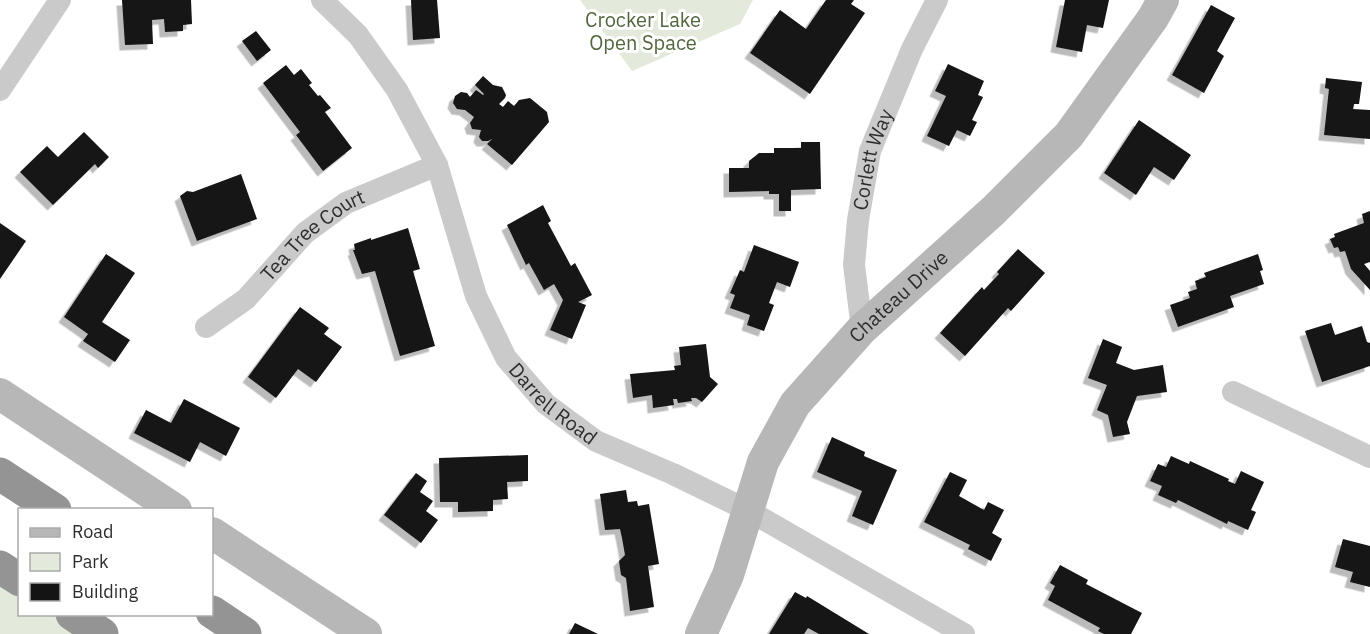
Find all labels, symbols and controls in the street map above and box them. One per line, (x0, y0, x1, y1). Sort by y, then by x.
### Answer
park label: Crocker Lake Open Space (585, 6, 701, 56)
street label: Corlett Way (846, 105, 899, 212)
street label: Tea Tree Court (254, 183, 369, 287)
street label: Chateau Drive (842, 244, 954, 348)
street label: Darrell Road (503, 357, 603, 450)
legend (18, 508, 213, 616)
text: Road (72, 520, 113, 543)
text: Park (72, 550, 109, 573)
text: Building (72, 580, 139, 603)

